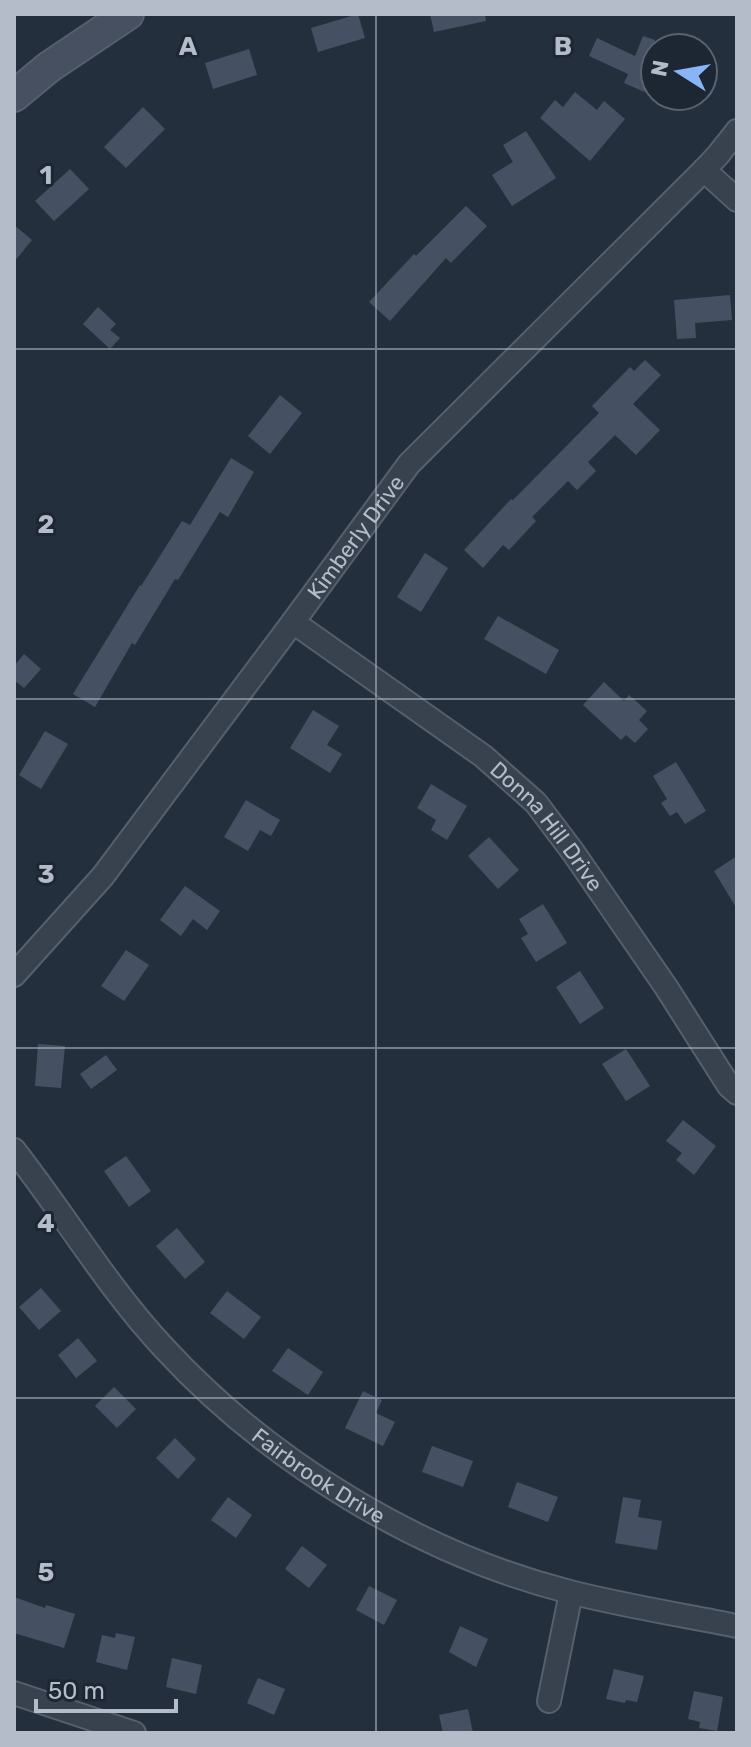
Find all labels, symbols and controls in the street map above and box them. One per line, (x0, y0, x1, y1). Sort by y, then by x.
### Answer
text: A (179, 31, 198, 62)
text: B (554, 31, 572, 62)
north arrow (639, 32, 719, 112)
text: N (645, 58, 675, 79)
text: 1 (40, 160, 52, 191)
street label: Kimberly Drive (301, 469, 410, 604)
text: 2 (38, 509, 54, 540)
street label: Donna Hill Drive (485, 755, 609, 896)
text: 3 (37, 859, 55, 890)
text: 4 (37, 1208, 55, 1239)
street label: Fairbrook Drive (247, 1422, 390, 1529)
text: 5 (38, 1557, 54, 1588)
scale bar (36, 1663, 176, 1713)
text: 50 m (48, 1677, 105, 1705)

